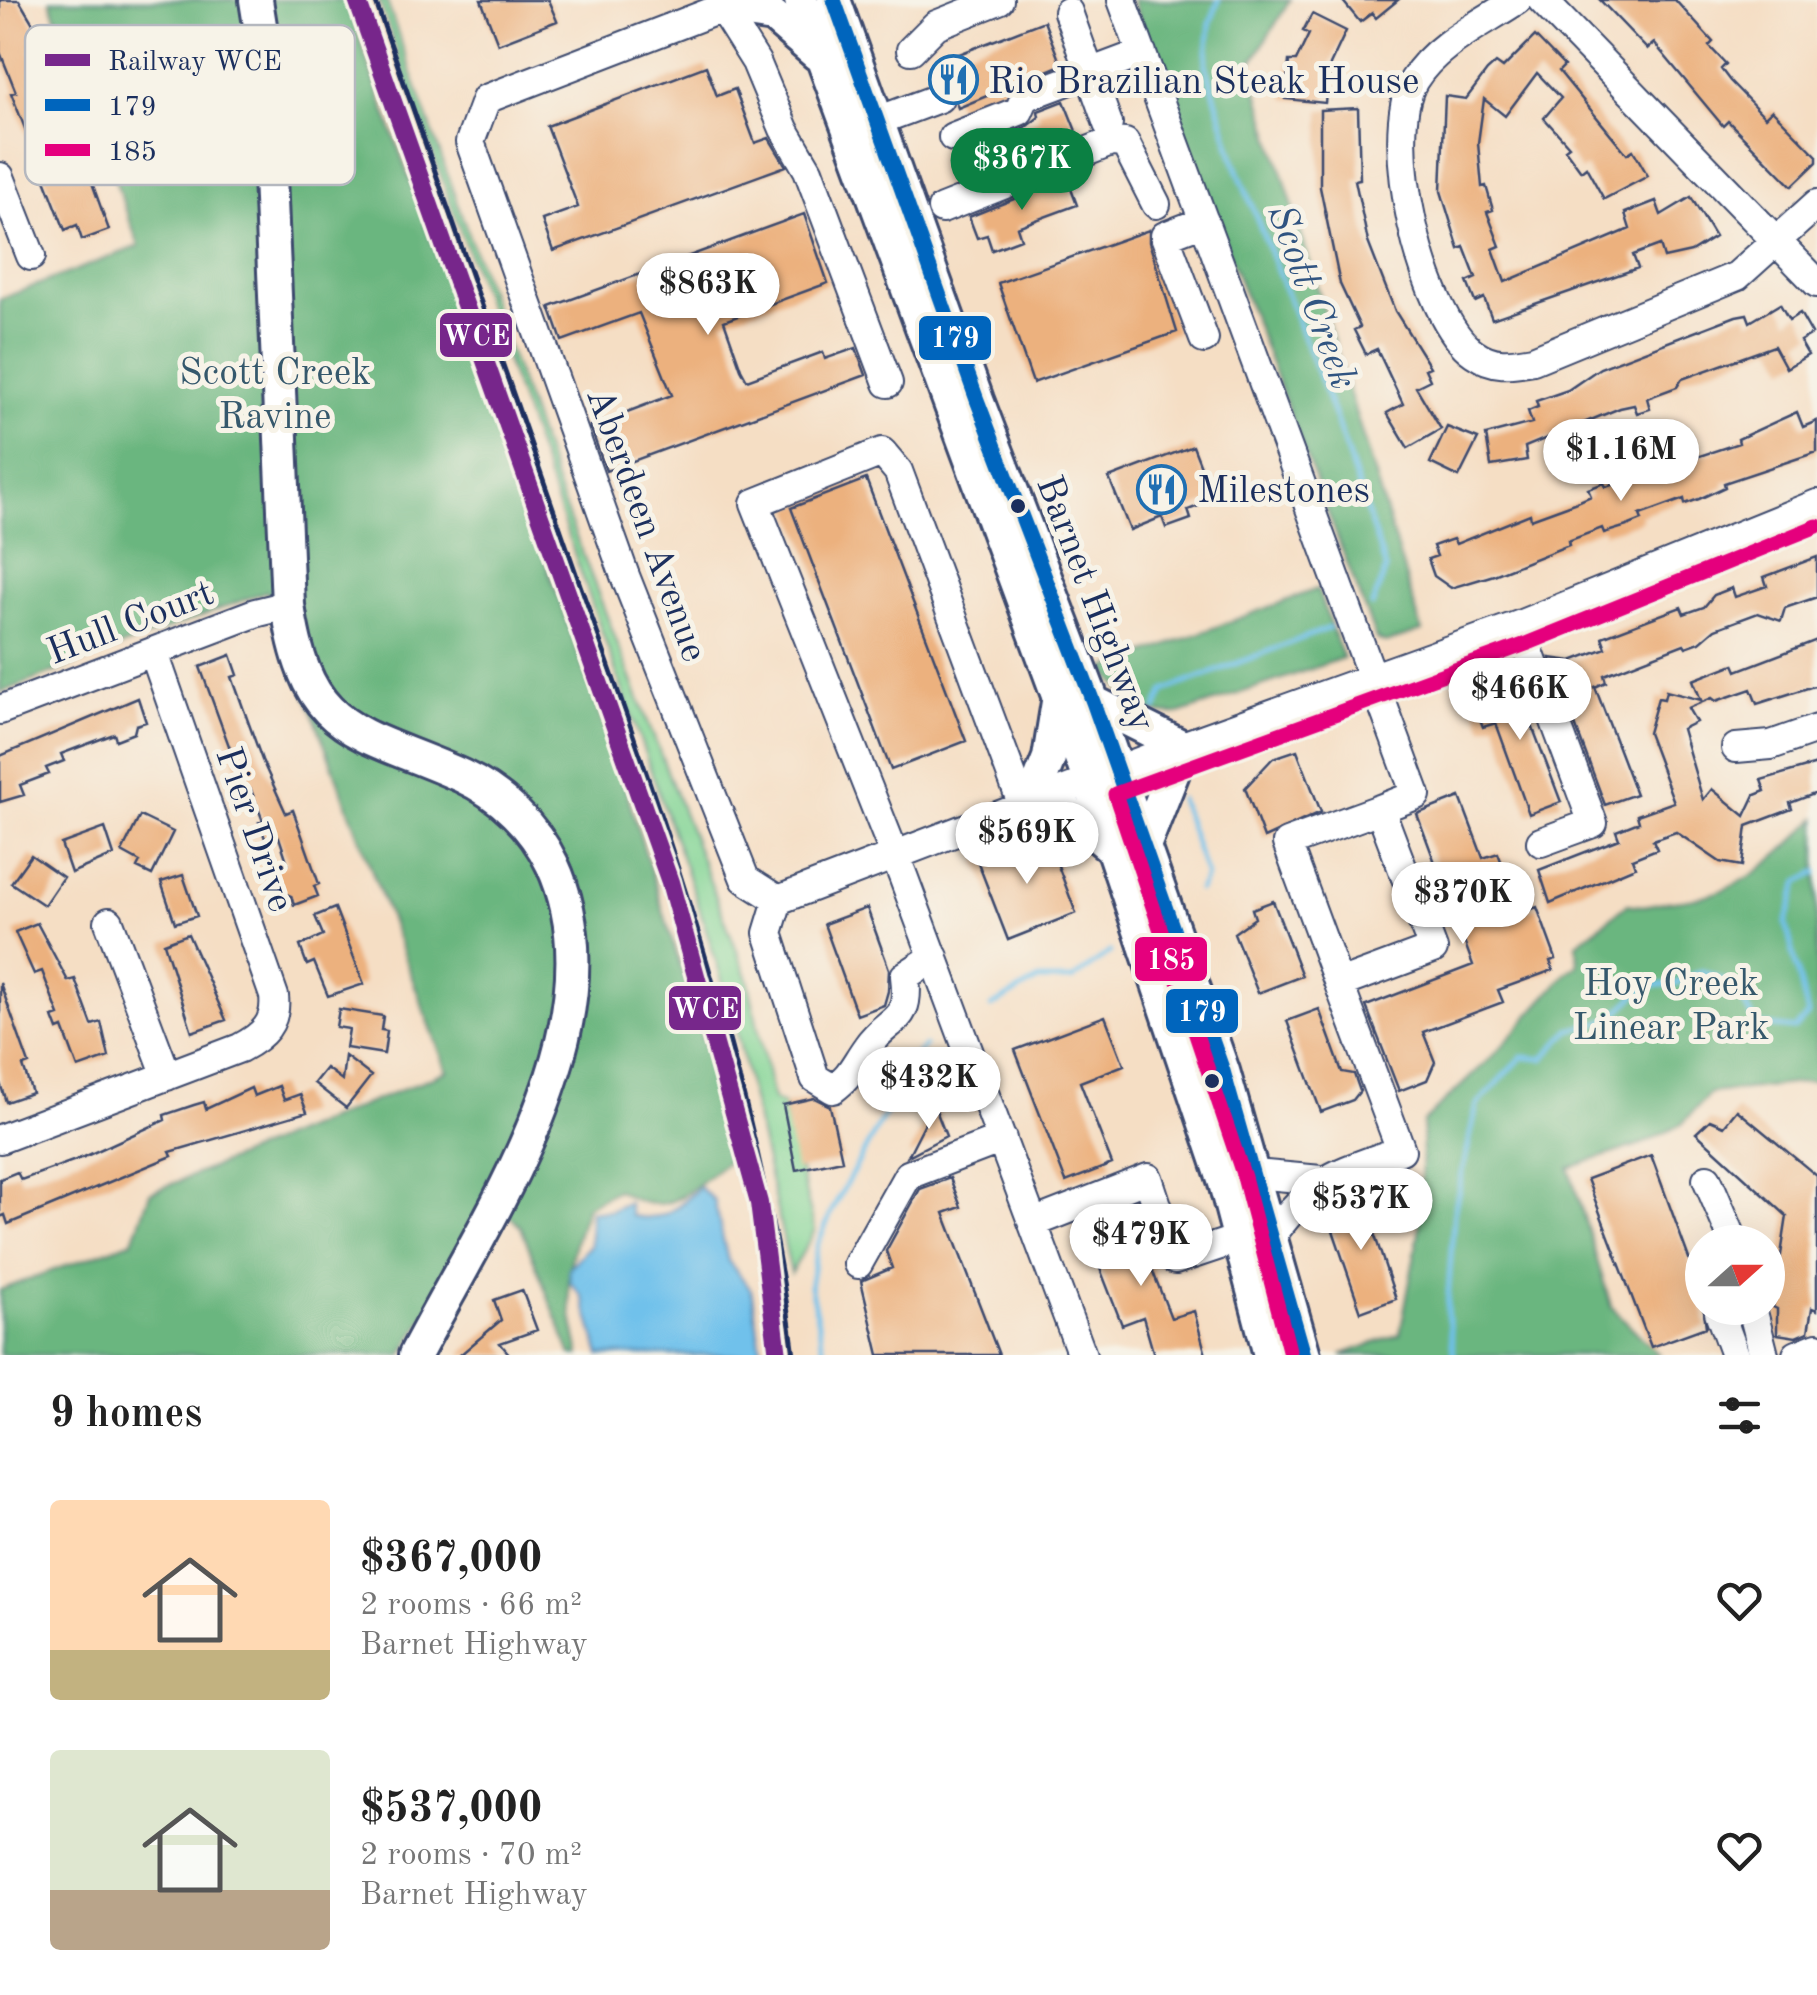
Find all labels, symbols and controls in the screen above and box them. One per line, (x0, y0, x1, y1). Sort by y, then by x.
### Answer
legend (25, 25, 355, 185)
text: Railway WCE (108, 49, 282, 77)
restaurant icon: Rio Brazilian Steak House (927, 54, 979, 106)
place label: Rio Brazilian Steak House (988, 64, 1420, 102)
text: 179 (108, 94, 157, 122)
pin: $367K (952, 128, 1092, 213)
text: 185 (108, 139, 157, 167)
text: $367K (973, 144, 1071, 176)
water label: Scott Creek (1258, 200, 1362, 395)
pin: $863K (638, 253, 778, 338)
text: $863K (659, 269, 757, 301)
line badge: WCE (438, 311, 514, 359)
line badge: 179 (917, 314, 993, 362)
text: WCE (442, 324, 510, 352)
text: 179 (931, 326, 979, 354)
park label: Scott Creek Ravine (179, 355, 371, 437)
street label: Aberdeen Avenue (578, 383, 712, 667)
pin: $1.16M (1540, 419, 1702, 504)
text: $1.16M (1565, 435, 1677, 467)
restaurant icon: Milestones (1136, 463, 1188, 515)
street label: Barnet Highway (1028, 471, 1160, 737)
place label: Milestones (1197, 473, 1370, 511)
unlabelled marker (1008, 496, 1028, 516)
street label: Hull Court (43, 575, 220, 673)
pin: $466K (1450, 658, 1590, 743)
text: $466K (1471, 674, 1569, 706)
street label: Pier Drive (207, 743, 299, 917)
pin: $569K (957, 802, 1097, 887)
text: $569K (978, 818, 1076, 850)
pin: $370K (1393, 862, 1533, 947)
text: $370K (1414, 878, 1512, 910)
line badge: 185 (1133, 935, 1209, 983)
text: 185 (1147, 948, 1195, 976)
park label: Hoy Creek Linear Park (1573, 966, 1770, 1048)
line badge: WCE (667, 984, 743, 1032)
line badge: 179 (1164, 987, 1240, 1035)
text: WCE (671, 997, 739, 1025)
text: 179 (1178, 1000, 1226, 1028)
pin: $432K (859, 1047, 999, 1132)
text: $432K (880, 1063, 978, 1095)
unlabelled marker (1202, 1071, 1222, 1091)
pin: $537K (1291, 1168, 1431, 1253)
text: $537K (1312, 1184, 1410, 1216)
pin: $479K (1071, 1204, 1211, 1289)
text: $479K (1092, 1220, 1190, 1252)
north arrow (1685, 1225, 1785, 1325)
map controls (1685, 1225, 1785, 1325)
icon: filters (1712, 1388, 1767, 1443)
text: 9 homes (50, 1394, 202, 1436)
text: $367,000 (360, 1539, 542, 1581)
icon: home (130, 1540, 250, 1660)
icon: heart (1712, 1573, 1767, 1628)
text: 2 rooms · 66 m² (360, 1590, 582, 1622)
text: Barnet Highway (360, 1630, 588, 1662)
text: $537,000 (360, 1789, 542, 1831)
icon: home (130, 1790, 250, 1910)
icon: heart (1712, 1823, 1767, 1878)
text: 2 rooms · 70 m² (360, 1840, 582, 1872)
text: Barnet Highway (360, 1880, 588, 1912)

